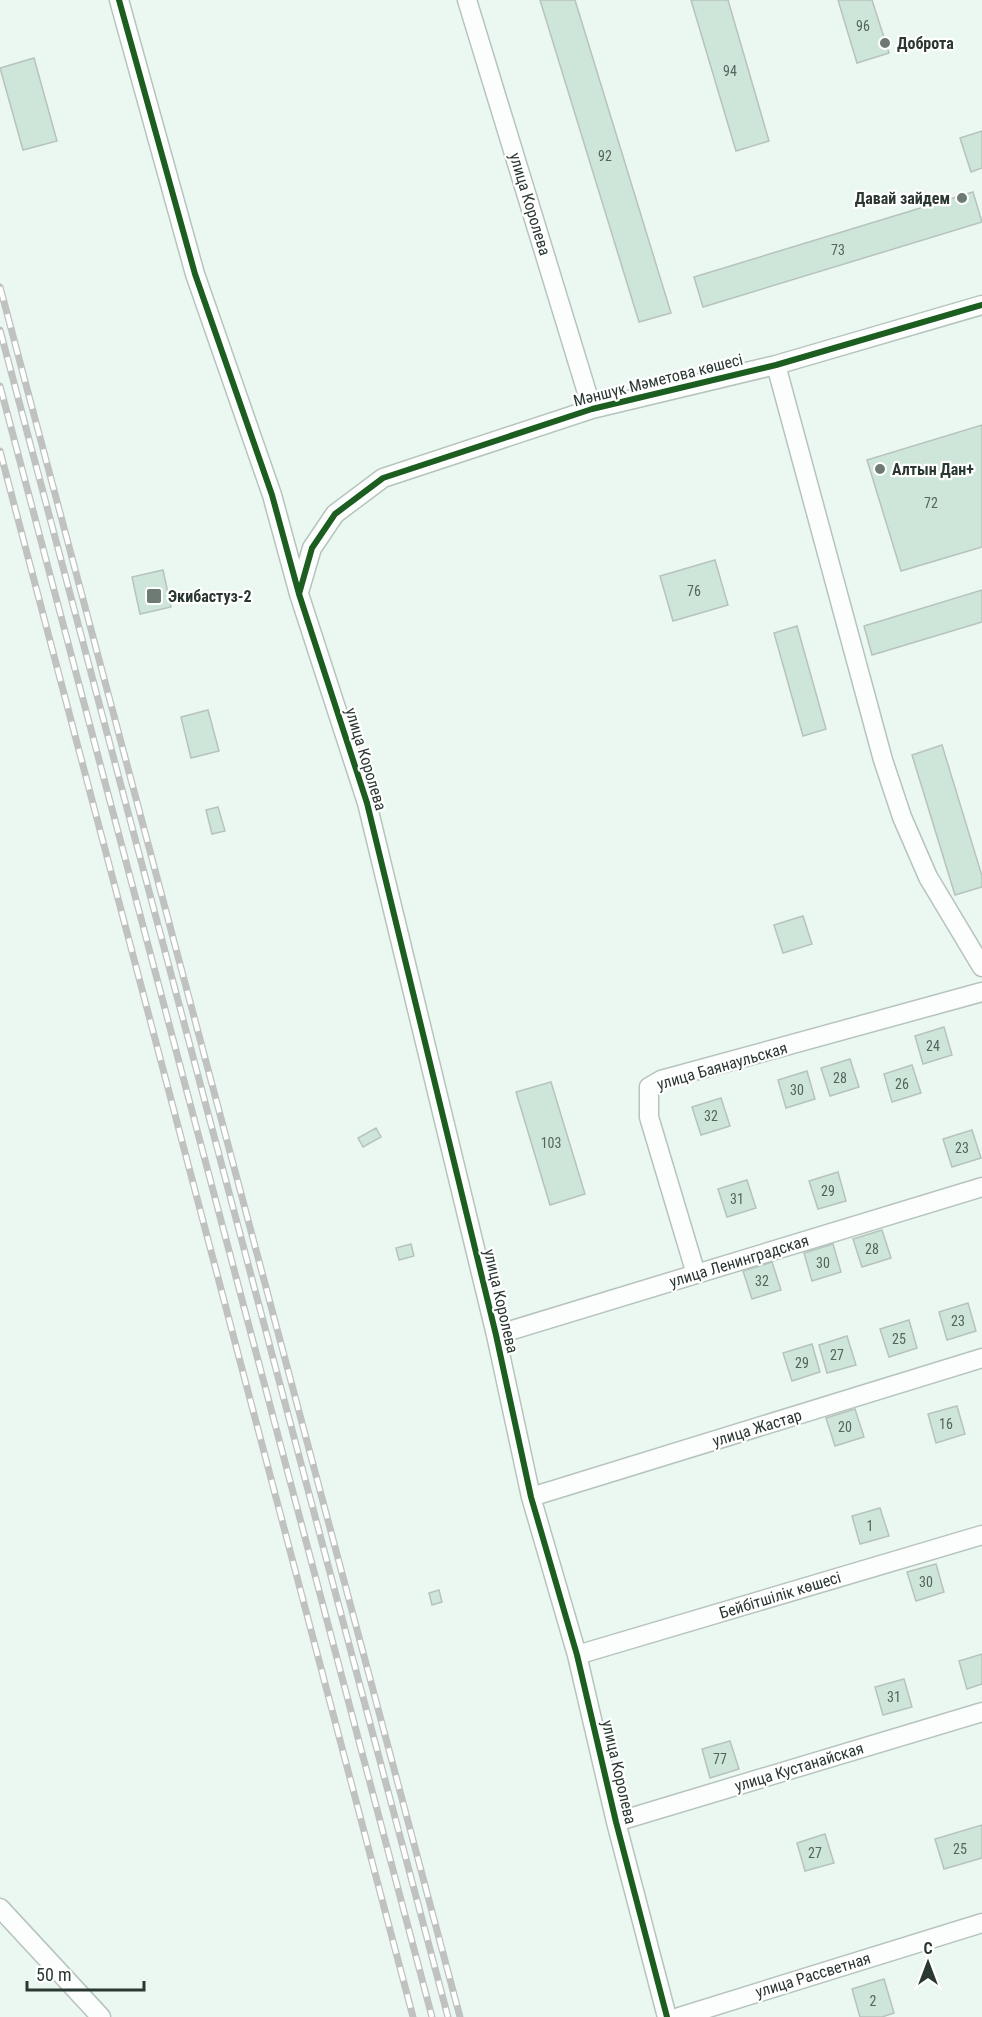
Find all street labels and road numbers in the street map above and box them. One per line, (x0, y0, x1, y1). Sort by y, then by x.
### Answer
street label: улица Королева (505, 150, 555, 258)
street label: Мәншүк Мәметова көшесі (571, 350, 745, 410)
street label: улица Королева (341, 705, 391, 813)
street label: улица Баянаульская (655, 1038, 789, 1094)
street label: улица Ленинградская (667, 1231, 811, 1291)
street label: улица Королева (480, 1247, 522, 1355)
street label: улица Жастар (710, 1405, 804, 1451)
street label: Бейбітшілік көшесі (717, 1567, 843, 1623)
street label: улица Королева (598, 1718, 640, 1826)
street label: улица Кустанайская (732, 1738, 866, 1796)
street label: улица Рассветная (753, 1948, 873, 2002)

